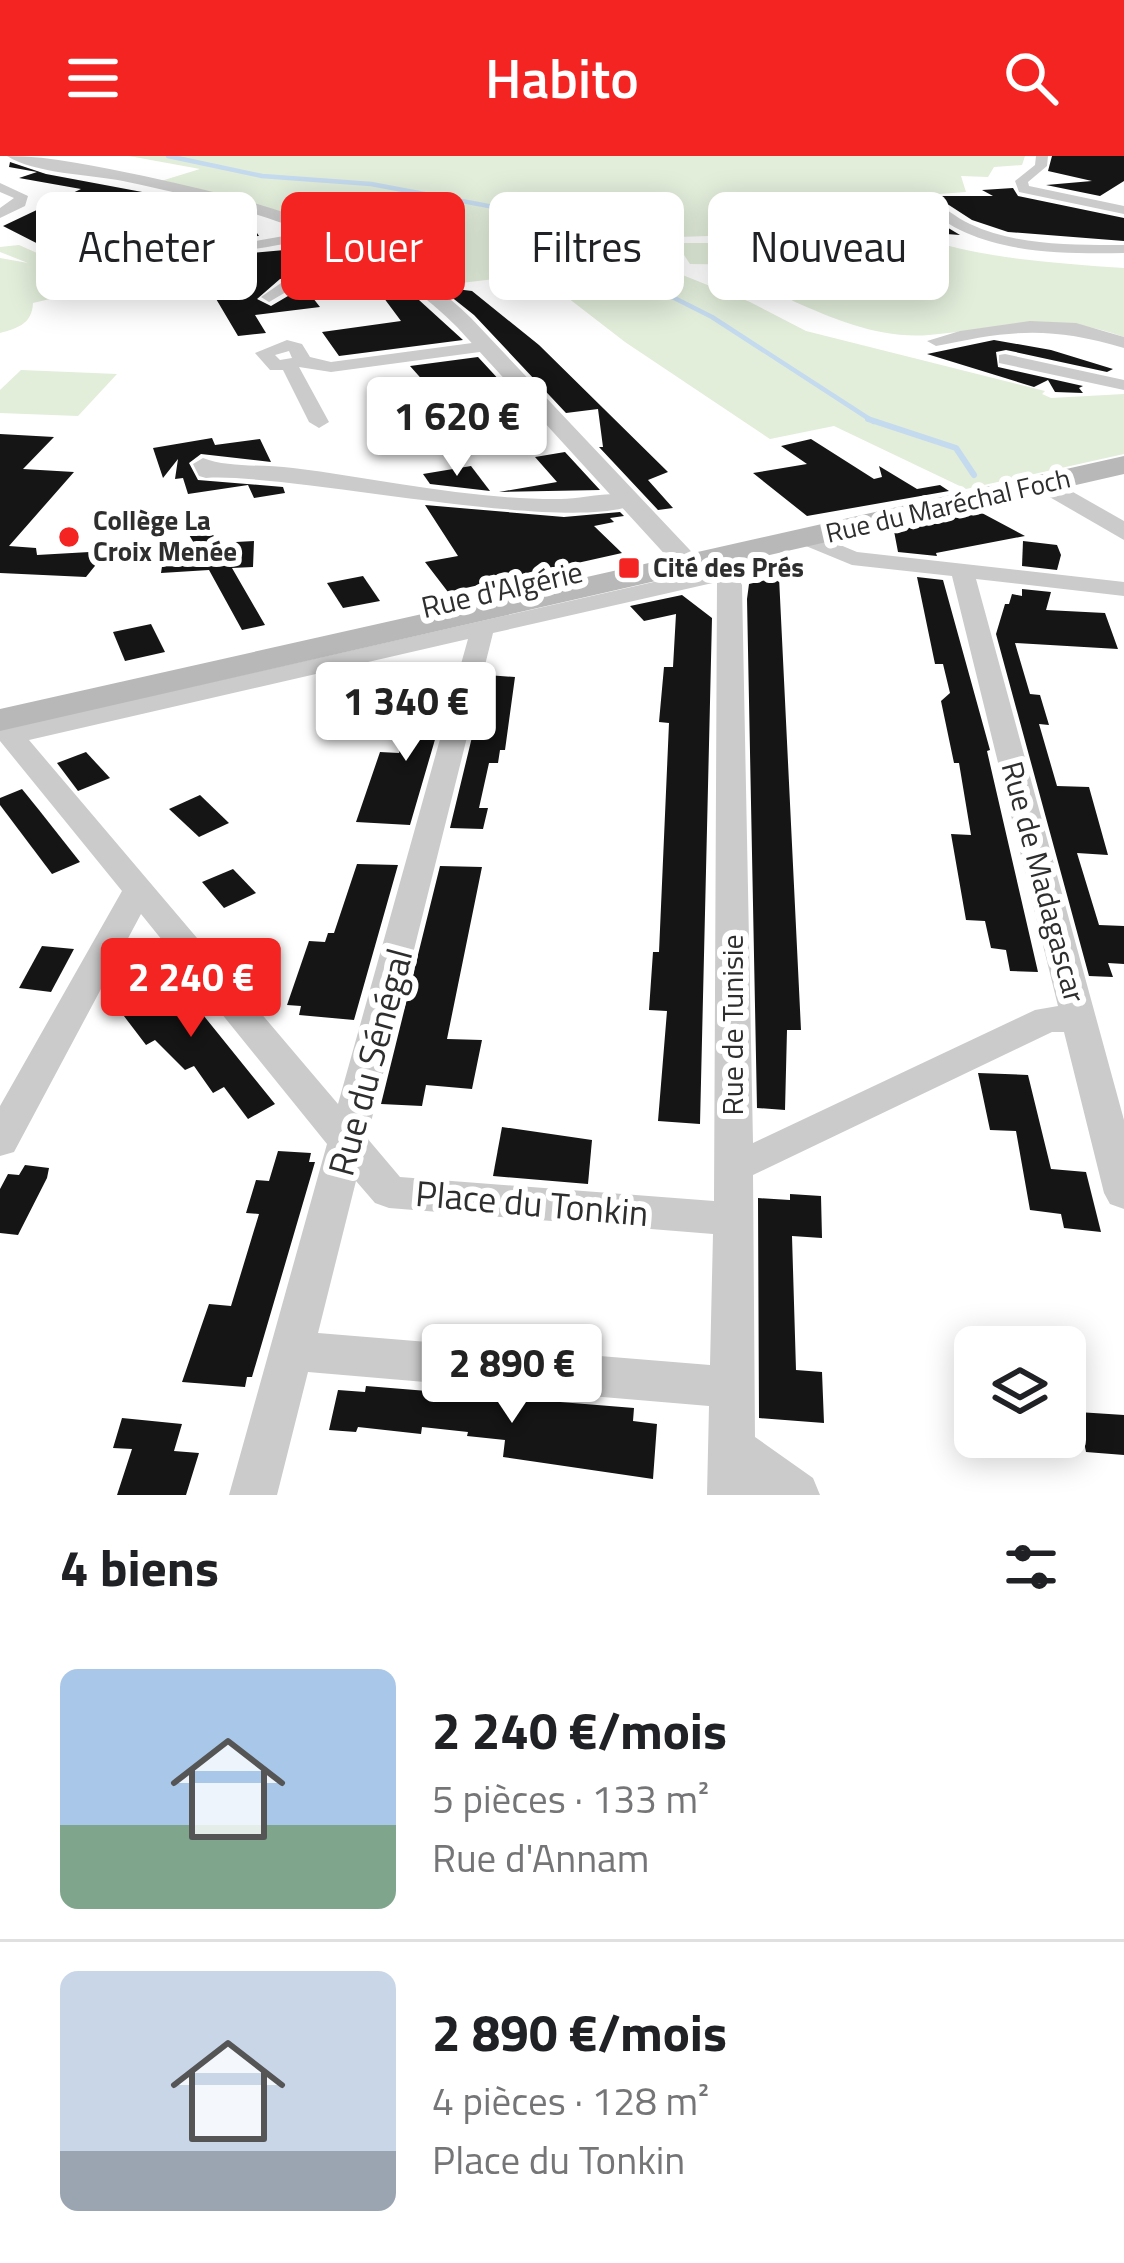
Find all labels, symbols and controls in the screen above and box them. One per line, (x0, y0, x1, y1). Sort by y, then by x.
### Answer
text: Habito (485, 37, 639, 119)
icon: menu (60, 45, 126, 111)
icon: search (998, 45, 1064, 111)
chip: Acheter (36, 192, 257, 300)
chip: Louer (281, 192, 465, 300)
chip: Filtres (489, 192, 684, 300)
chip: Nouveau (708, 192, 949, 300)
pin: 1 620 € (346, 377, 568, 479)
text: 1 620 € (394, 386, 520, 445)
street label: Rue du Maréchal Foch (821, 456, 1074, 553)
place label: Collège La Croix Menée (93, 499, 237, 571)
marker: Collège La Croix Menée (56, 524, 82, 550)
place label: Cité des Prés (653, 546, 804, 587)
street label: Rue d'Algérie (417, 548, 587, 630)
marker: Cité des Prés (616, 555, 642, 581)
pin: 1 340 € (295, 662, 517, 764)
text: 1 340 € (343, 671, 469, 730)
street label: Rue de Madagascar (990, 756, 1098, 1007)
street label: Rue de Tunisie (709, 934, 755, 1116)
pin: 2 240 € (80, 938, 302, 1040)
street label: Rue du Sénégal (313, 942, 426, 1182)
text: 2 240 € (128, 947, 254, 1006)
street label: Place du Tonkin (413, 1165, 651, 1240)
pin: 2 890 € (401, 1324, 623, 1426)
map controls (954, 1326, 1086, 1458)
button: layers (954, 1326, 1086, 1458)
text: 2 890 € (449, 1333, 575, 1392)
text: 4 biens (60, 1528, 219, 1606)
icon: filters (998, 1534, 1064, 1600)
text: 2 240 €/mois (432, 1691, 727, 1769)
icon: home (156, 1717, 300, 1861)
text: 5 pièces · 133 m² (432, 1769, 709, 1828)
text: Rue d'Annam (432, 1828, 649, 1887)
text: 2 890 €/mois (432, 1993, 727, 2071)
icon: home (156, 2019, 300, 2163)
text: 4 pièces · 128 m² (432, 2071, 709, 2130)
text: Place du Tonkin (432, 2130, 685, 2189)

